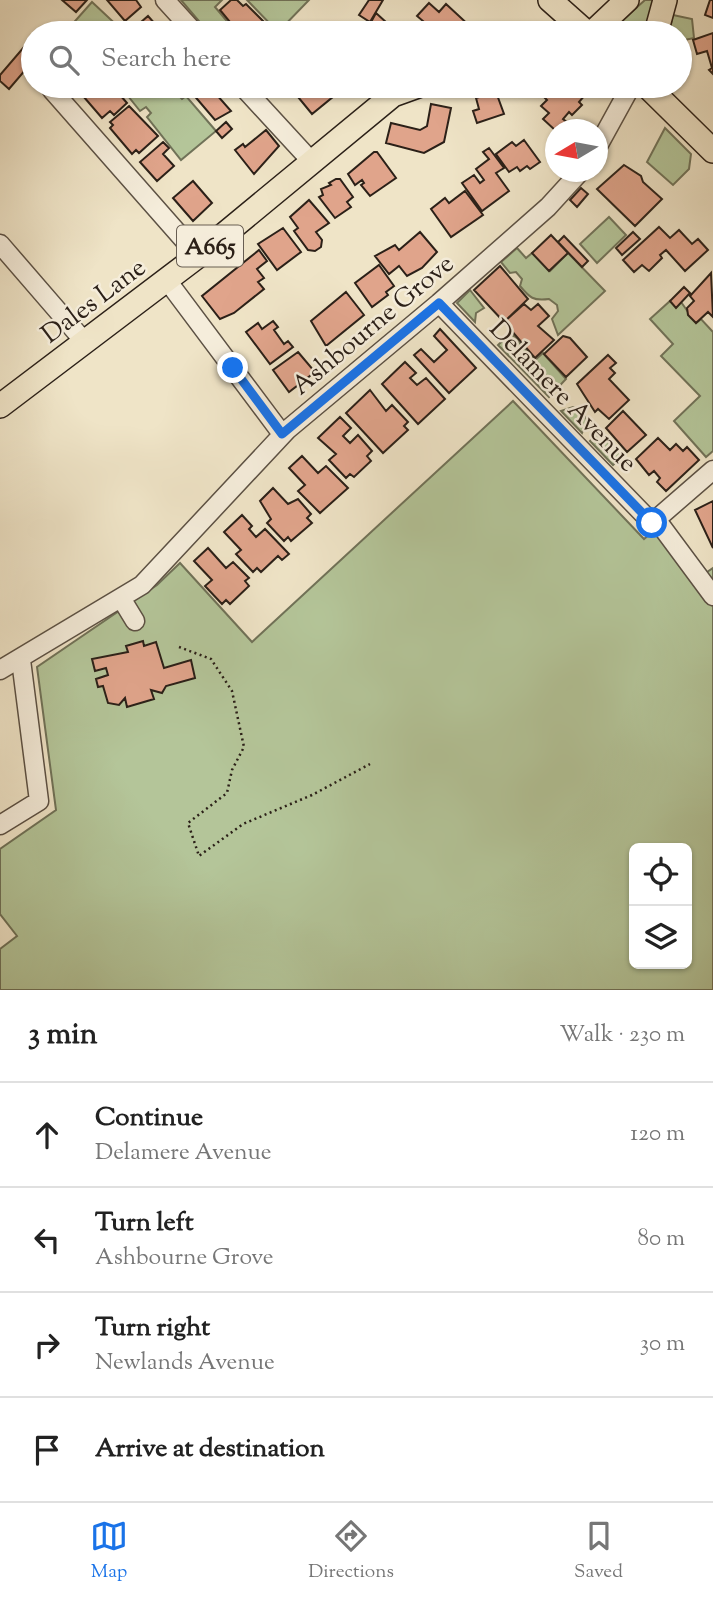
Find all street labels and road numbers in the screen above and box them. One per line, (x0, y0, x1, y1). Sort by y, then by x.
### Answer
road number: A665 (177, 226, 243, 267)
street label: Ashbourne Grove (284, 247, 463, 405)
street label: Dales Lane (35, 250, 154, 354)
street label: Delamere Avenue (480, 312, 645, 481)

